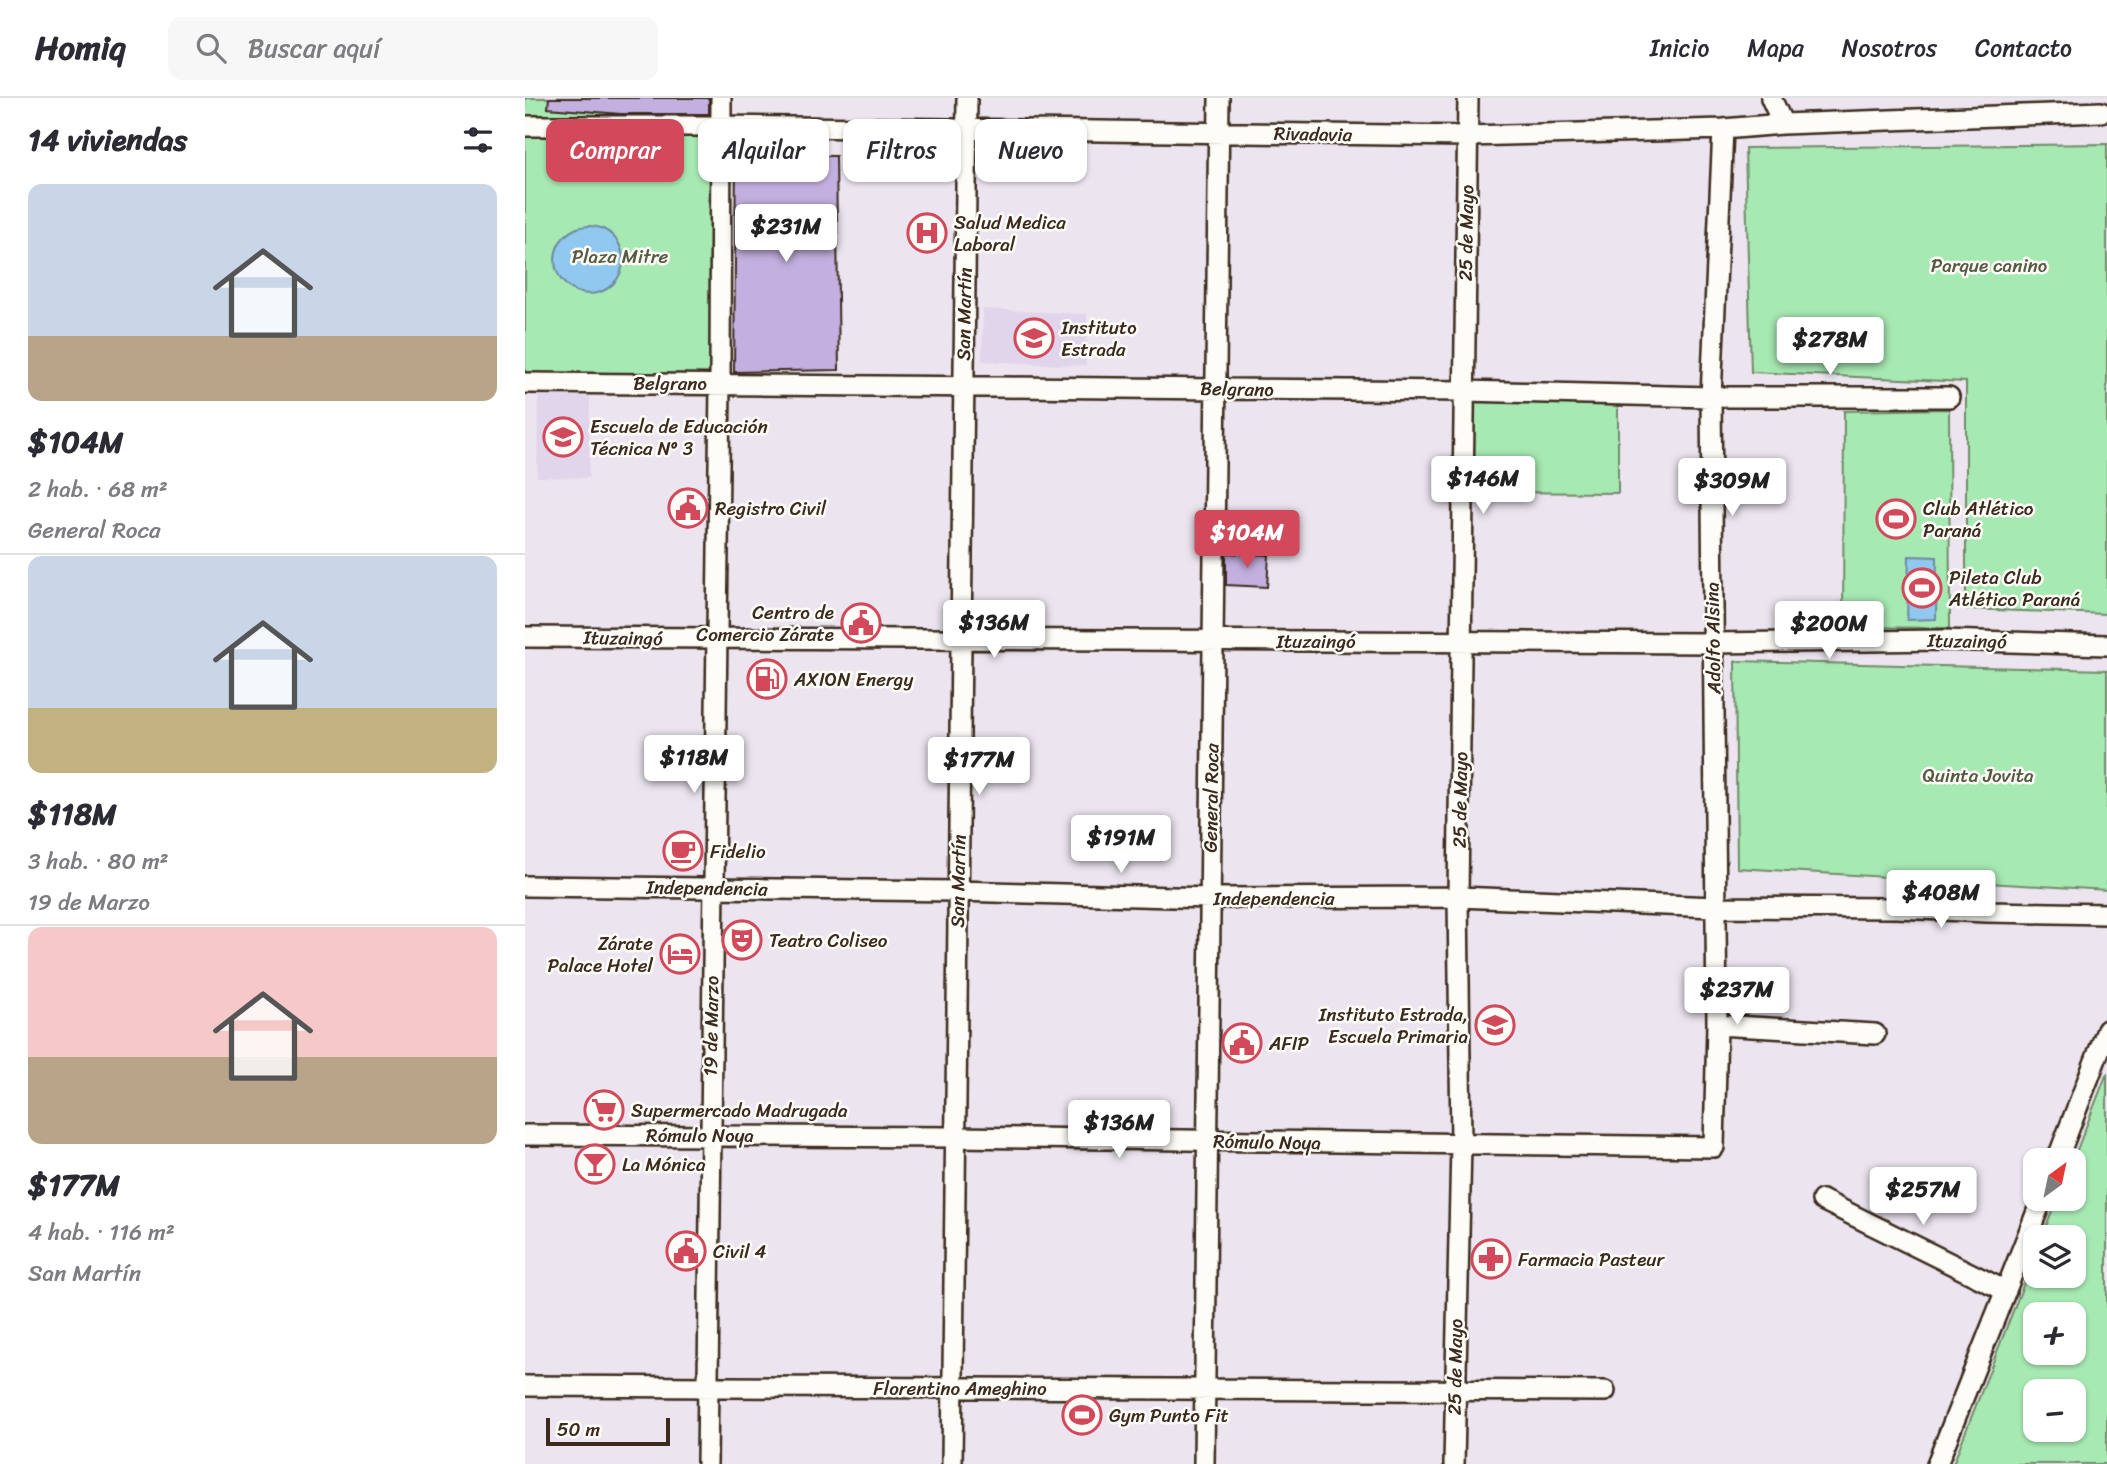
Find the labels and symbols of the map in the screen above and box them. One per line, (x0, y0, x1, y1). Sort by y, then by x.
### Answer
street label: Rivadavia (1274, 117, 1353, 151)
street label: 25 de Mayo (1449, 184, 1483, 282)
pin: $231M (737, 204, 835, 264)
place label: Salud Medica Laboral (954, 206, 1066, 261)
hospital icon: Salud Medica Laboral (906, 212, 948, 254)
park label: Plaza Mitre (572, 240, 669, 273)
park label: Parque canino (1931, 249, 2047, 282)
street label: San Martín (947, 267, 981, 361)
place label: Instituto Estrada (1060, 311, 1137, 366)
school or university icon: Instituto Estrada (1013, 317, 1055, 359)
pin: $278M (1781, 317, 1879, 377)
street label: Belgrano (633, 367, 707, 400)
street label: Belgrano (1200, 372, 1274, 406)
place label: Escuela de Educación Técnica Nº 3 (590, 410, 768, 465)
school or university icon: Escuela de Educación Técnica Nº 3 (542, 416, 584, 458)
pin: $146M (1434, 456, 1532, 516)
pin: $309M (1683, 458, 1781, 518)
public building icon: Registro Civil (667, 487, 709, 529)
place label: Registro Civil (715, 492, 827, 525)
place label: Club Atlético Paraná (1923, 492, 2034, 547)
sports icon: Club Atlético Paraná (1875, 498, 1917, 540)
pin: $104M (1198, 510, 1296, 570)
place label: Pileta Club Atlético Paraná (1948, 561, 2081, 616)
sports icon: Pileta Club Atlético Paraná (1901, 567, 1943, 609)
street label: Adolfo Alsina (1696, 581, 1730, 695)
place label: Centro de Comercio Zárate (696, 596, 834, 651)
pin: $136M (945, 601, 1043, 660)
public building icon: Centro de Comercio Zárate (840, 602, 882, 644)
pin: $200M (1780, 602, 1878, 661)
street label: Ituzaingó (582, 621, 663, 655)
street label: Ituzaingó (1926, 624, 2007, 658)
street label: Ituzaingó (1275, 625, 1356, 658)
fuel station icon: AXION Energy (746, 658, 788, 700)
place label: AXION Energy (793, 663, 913, 696)
pin: $118M (645, 736, 743, 795)
pin: $177M (930, 738, 1028, 797)
street label: General Roca (1194, 743, 1228, 853)
street label: 25 de Mayo (1443, 751, 1477, 849)
park label: Quinta Jovita (1922, 759, 2034, 792)
pin: $191M (1072, 816, 1170, 875)
cafe icon: Fidelio (662, 830, 704, 872)
street label: San Martín (941, 834, 975, 928)
place label: Fidelio (710, 835, 766, 868)
street label: Independencia (645, 870, 768, 906)
pin: $408M (1892, 870, 1990, 930)
street label: Independencia (1212, 882, 1335, 915)
theatre icon: Teatro Coliseo (721, 919, 763, 961)
place label: Teatro Coliseo (769, 924, 888, 957)
place label: Zárate Palace Hotel (547, 927, 654, 982)
hotel icon: Zárate Palace Hotel (659, 933, 701, 975)
pin: $237M (1688, 968, 1786, 1027)
street label: 19 de Marzo (694, 975, 728, 1077)
place label: Instituto Estrada, Escuela Primaria (1318, 998, 1468, 1053)
school or university icon: Instituto Estrada, Escuela Primaria (1474, 1004, 1516, 1046)
public building icon: AFIP (1221, 1022, 1263, 1064)
place label: AFIP (1268, 1027, 1309, 1060)
supermarket icon: Supermercado Madrugada (583, 1089, 625, 1131)
place label: Supermercado Madrugada (631, 1094, 848, 1127)
pin: $136M (1070, 1100, 1168, 1160)
street label: Rómulo Noya (646, 1119, 754, 1152)
street label: Rómulo Noya (1213, 1125, 1322, 1159)
bar icon: La Mónica (574, 1143, 616, 1185)
place label: La Mónica (622, 1148, 706, 1181)
north arrow (2023, 1148, 2086, 1211)
pin: $257M (1874, 1168, 1972, 1227)
public building icon: Civil 4 (665, 1230, 707, 1272)
place label: Civil 4 (713, 1235, 767, 1268)
pharmacy icon: Farmacia Pasteur (1470, 1238, 1512, 1280)
place label: Farmacia Pasteur (1518, 1243, 1665, 1276)
street label: 25 de Mayo (1438, 1318, 1472, 1416)
street label: Florentino Ameghino (873, 1372, 1047, 1405)
sports icon: Gym Punto Fit (1061, 1394, 1103, 1436)
place label: Gym Punto Fit (1109, 1399, 1229, 1432)
scale bar (546, 1415, 670, 1447)

